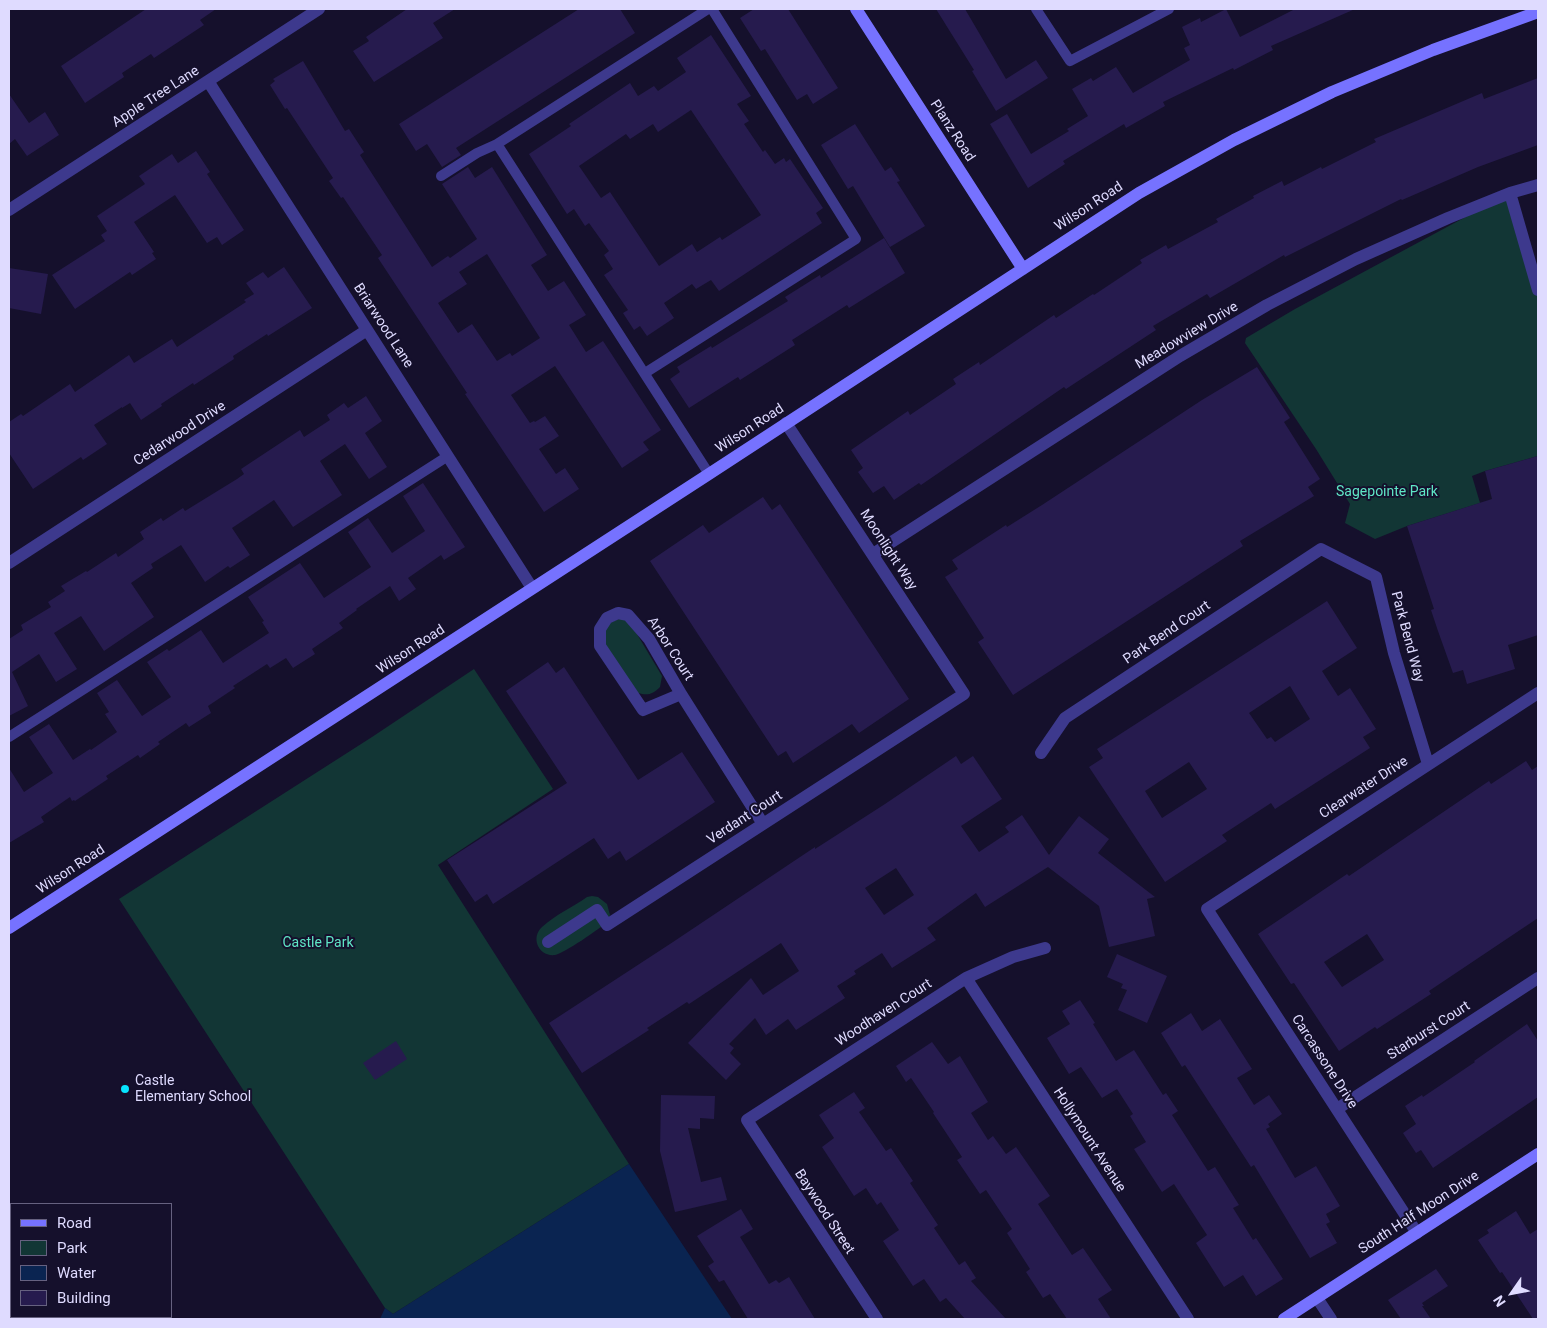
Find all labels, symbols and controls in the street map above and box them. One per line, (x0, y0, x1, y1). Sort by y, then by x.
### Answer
street label: Apple Tree Lane (109, 63, 203, 131)
street label: Planz Road (926, 97, 978, 165)
street label: Wilson Road (1052, 179, 1126, 235)
street label: Briarwood Lane (349, 281, 417, 371)
street label: Meadowview Drive (1133, 299, 1241, 373)
street label: Cedarwood Drive (131, 398, 229, 470)
street label: Wilson Road (713, 401, 787, 457)
park label: Sagepointe Park (1336, 484, 1438, 500)
street label: Moonlight Way (856, 507, 920, 593)
street label: Park Bend Way (1387, 590, 1427, 684)
street label: Park Bend Court (1120, 598, 1214, 668)
street label: Arbor Court (643, 614, 697, 684)
street label: Wilson Road (374, 622, 448, 678)
street label: Clearwater Drive (1317, 753, 1411, 823)
street label: Verdant Court (704, 787, 786, 849)
street label: Wilson Road (34, 842, 108, 898)
park label: Castle Park (282, 935, 354, 951)
street label: Woodhaven Court (833, 976, 935, 1050)
street label: Starburst Court (1384, 998, 1474, 1064)
street label: Carcassone Drive (1287, 1012, 1361, 1112)
place label: Castle Elementary School (135, 1073, 251, 1106)
marker: Castle Elementary School (119, 1083, 131, 1095)
street label: Hollymount Avenue (1049, 1085, 1129, 1195)
street label: Baywood Street (790, 1166, 858, 1258)
street label: South Half Moon Drive (1356, 1168, 1482, 1258)
legend (10, 1203, 172, 1318)
text: Road (57, 1214, 91, 1232)
text: Park (57, 1239, 87, 1257)
text: Water (57, 1264, 96, 1282)
north arrow (1487, 1268, 1537, 1318)
text: Building (57, 1289, 111, 1307)
text: N (1490, 1293, 1509, 1310)

